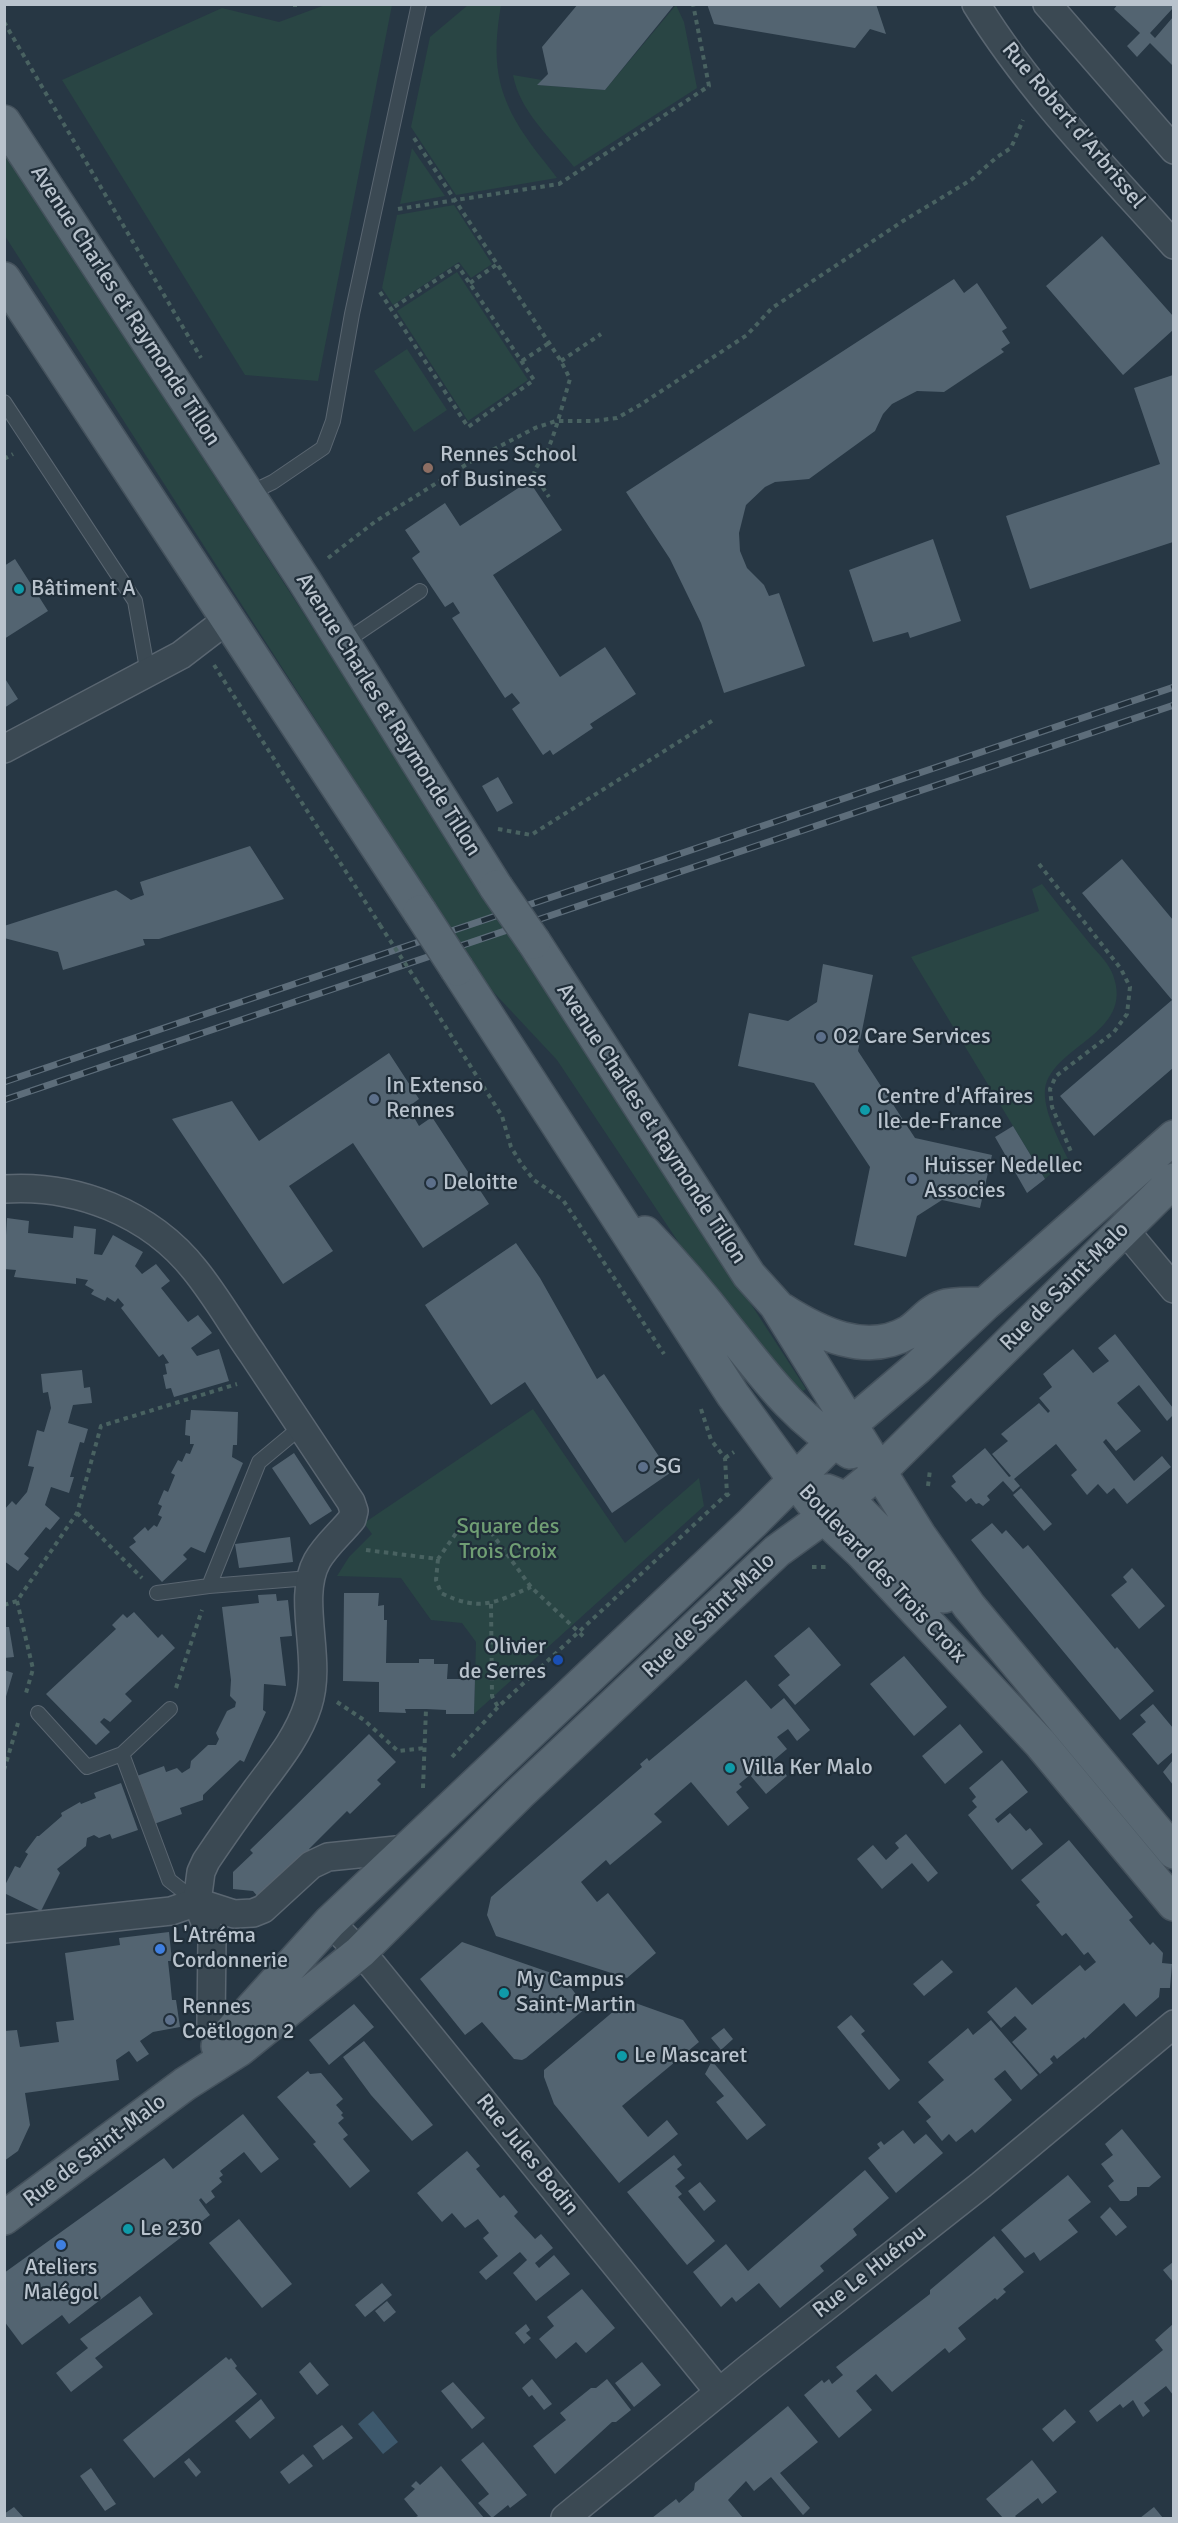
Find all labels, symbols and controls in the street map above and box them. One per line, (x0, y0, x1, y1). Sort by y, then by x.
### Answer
street label: Rue Robert d'Arbrissel (996, 37, 1150, 215)
street label: Avenue Charles et Raymonde Tillon (24, 161, 226, 451)
place label: Rennes School of Business (440, 442, 577, 494)
marker: Rennes School of Business (421, 461, 435, 475)
street label: Avenue Charles et Raymonde Tillon (290, 569, 486, 861)
place label: Bâtiment A (31, 576, 136, 602)
marker: Bâtiment A (12, 582, 26, 596)
street label: Avenue Charles et Raymonde Tillon (550, 979, 752, 1269)
place label: O2 Care Services (833, 1024, 991, 1050)
marker: O2 Care Services (814, 1030, 828, 1044)
place label: In Extenso Rennes (386, 1073, 484, 1124)
place label: Centre d'Affaires Ile-de-France (877, 1084, 1033, 1136)
marker: In Extenso Rennes (367, 1092, 381, 1106)
marker: Centre d'Affaires Ile-de-France (858, 1103, 872, 1117)
place label: Huisser Nedellec Associes (924, 1153, 1082, 1204)
place label: Deloitte (443, 1170, 518, 1196)
marker: Huisser Nedellec Associes (905, 1172, 919, 1186)
marker: Deloitte (424, 1176, 438, 1190)
street label: Rue de Saint-Malo (995, 1217, 1135, 1357)
place label: SG (655, 1454, 681, 1480)
marker: SG (636, 1460, 650, 1474)
street label: Boulevard des Trois Croix (793, 1479, 971, 1669)
park label: Square des Trois Croix (457, 1514, 559, 1566)
street label: Rue de Saint-Malo (637, 1548, 781, 1684)
place label: Olivier de Serres (459, 1634, 546, 1686)
marker: Olivier de Serres (551, 1653, 565, 1667)
place label: Villa Ker Malo (742, 1755, 873, 1781)
marker: Villa Ker Malo (723, 1761, 737, 1775)
place label: L'Atréma Cordonnerie (172, 1923, 288, 1975)
marker: L'Atréma Cordonnerie (153, 1942, 167, 1956)
place label: My Campus Saint-Martin (516, 1967, 636, 2018)
marker: My Campus Saint-Martin (497, 1986, 511, 2000)
place label: Rennes Coëtlogon 2 (182, 1994, 295, 2046)
marker: Rennes Coëtlogon 2 (163, 2013, 177, 2027)
place label: Le Mascaret (634, 2043, 747, 2069)
marker: Le Mascaret (615, 2049, 629, 2063)
street label: Rue de Saint-Malo (19, 2089, 171, 2213)
street label: Rue Jules Bodin (470, 2089, 584, 2221)
place label: Le 230 (140, 2216, 202, 2242)
street label: Rue Le Huérou (808, 2220, 932, 2324)
marker: Le 230 (121, 2222, 135, 2236)
marker: Ateliers Malégol (54, 2238, 68, 2252)
place label: Ateliers Malégol (23, 2255, 99, 2306)

